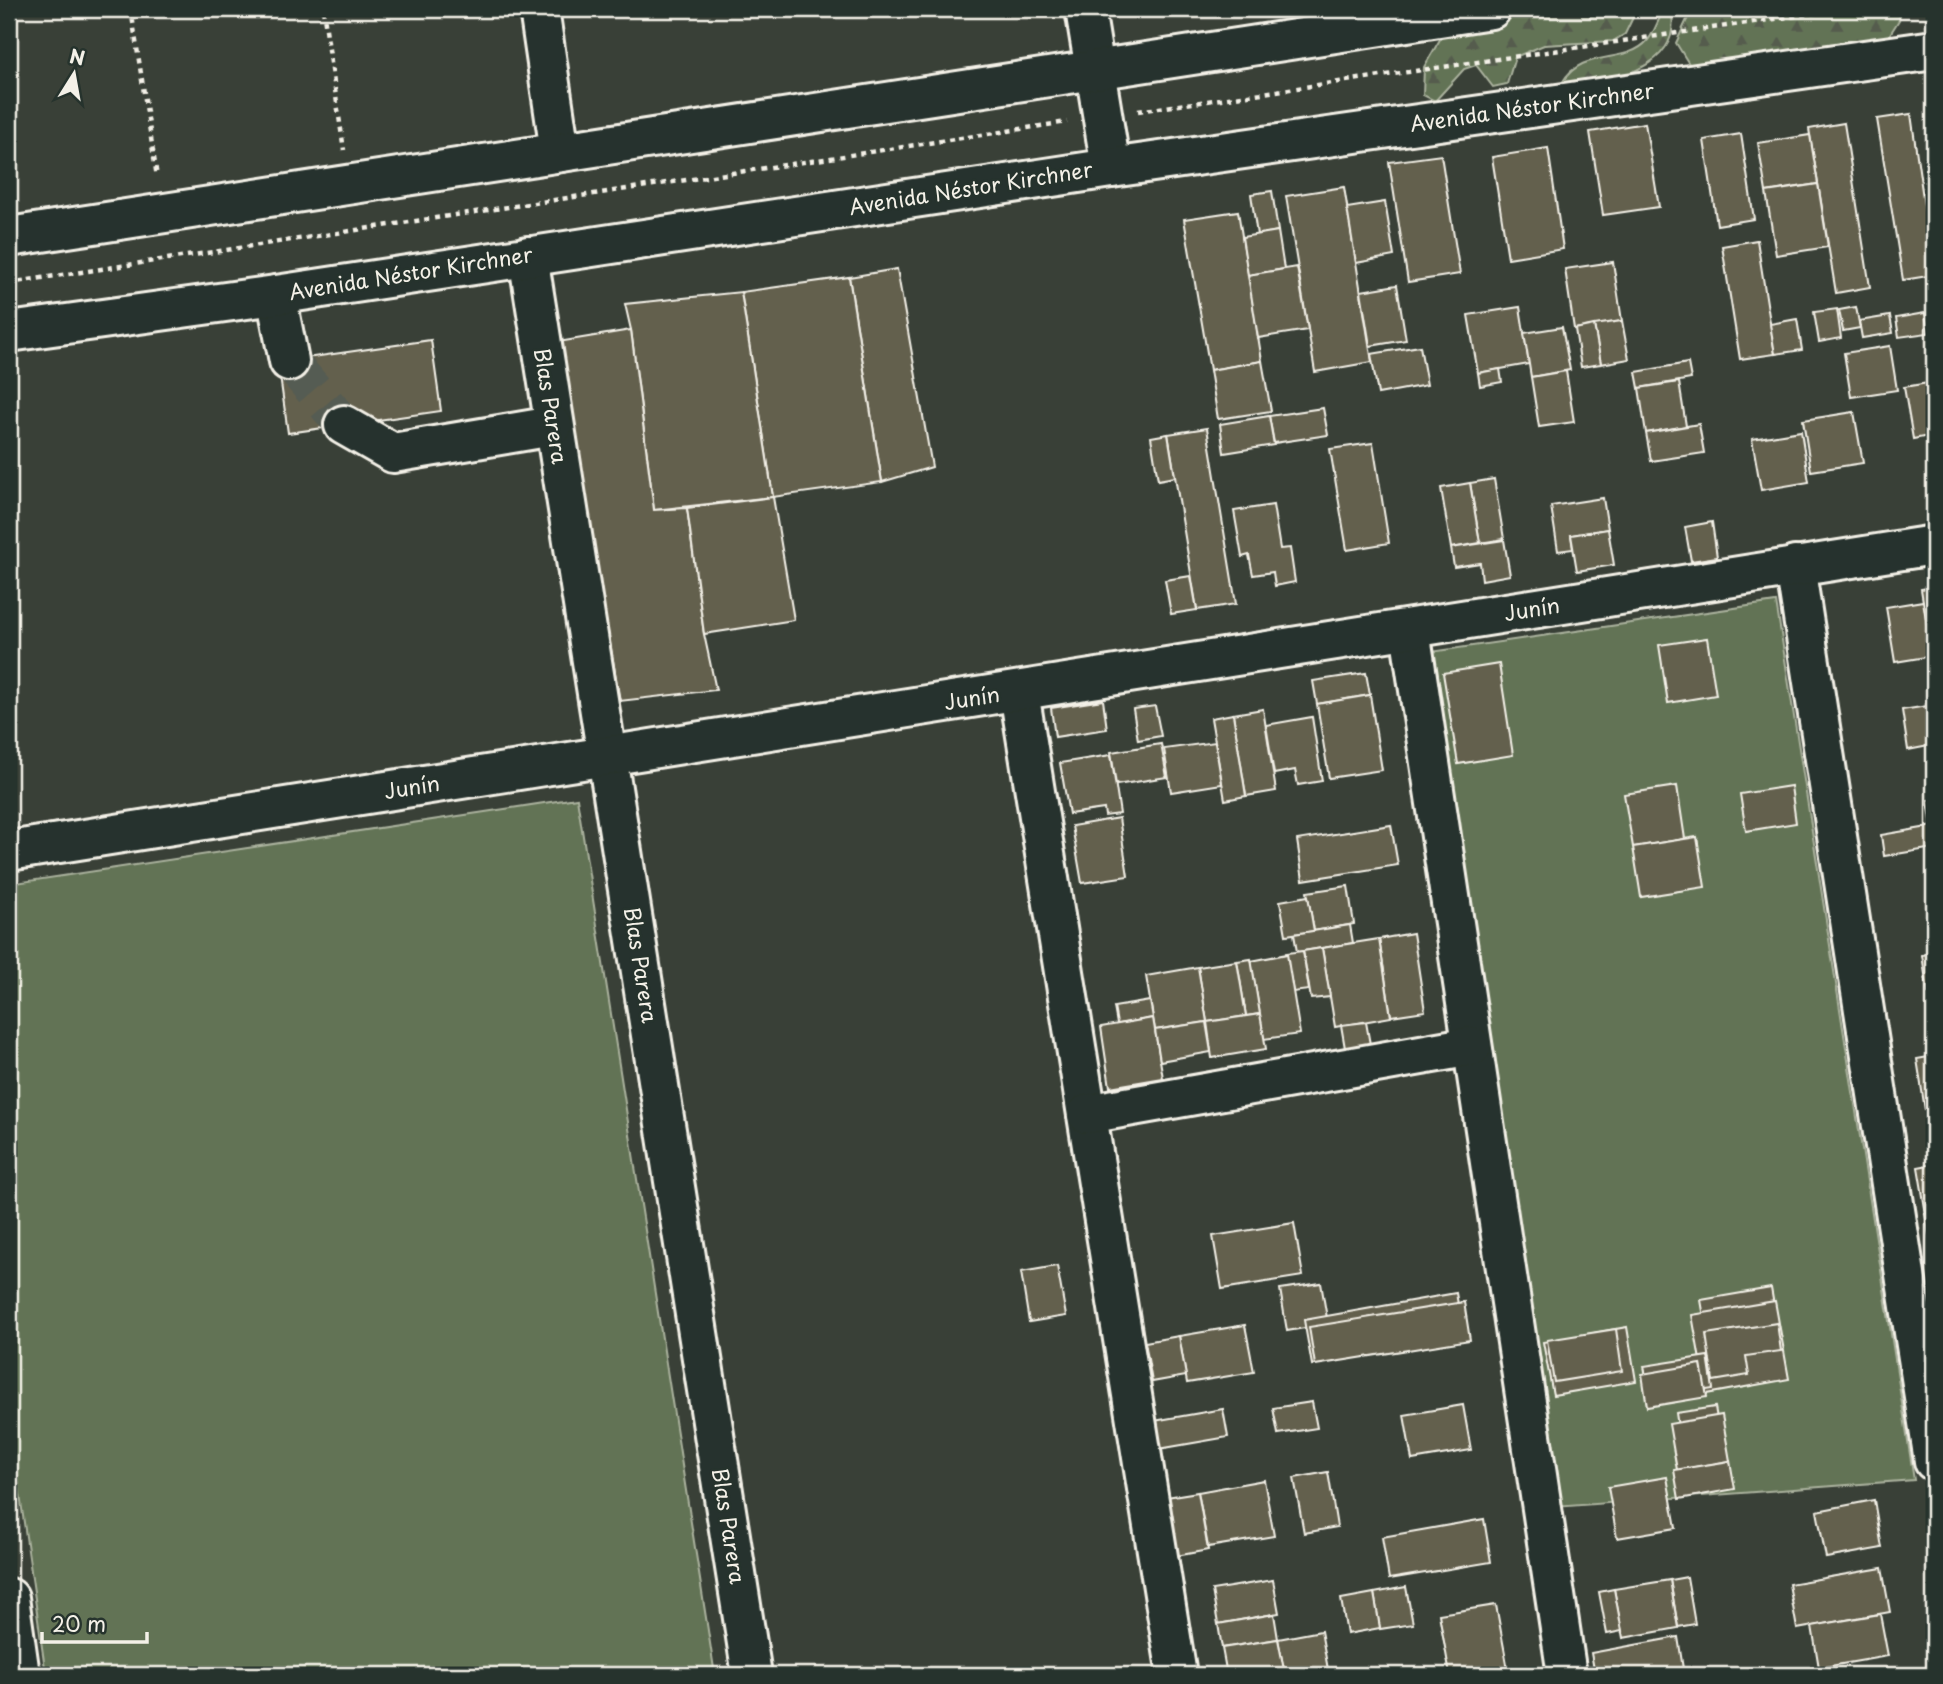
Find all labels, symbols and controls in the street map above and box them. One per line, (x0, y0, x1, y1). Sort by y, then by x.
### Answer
north arrow (38, 38, 108, 108)
text: N (67, 41, 87, 72)
street label: Avenida Néstor Kirchner (1408, 73, 1656, 139)
street label: Avenida Néstor Kirchner (847, 152, 1095, 222)
street label: Avenida Néstor Kirchner (287, 237, 535, 307)
street label: Blas Parera (527, 345, 577, 466)
street label: Junín (1502, 588, 1562, 628)
street label: Junín (942, 677, 1002, 717)
street label: Junín (382, 766, 442, 806)
street label: Blas Parera (617, 904, 667, 1025)
street label: Blas Parera (705, 1465, 755, 1586)
scale bar (42, 1600, 147, 1644)
text: 20 m (52, 1607, 106, 1639)

